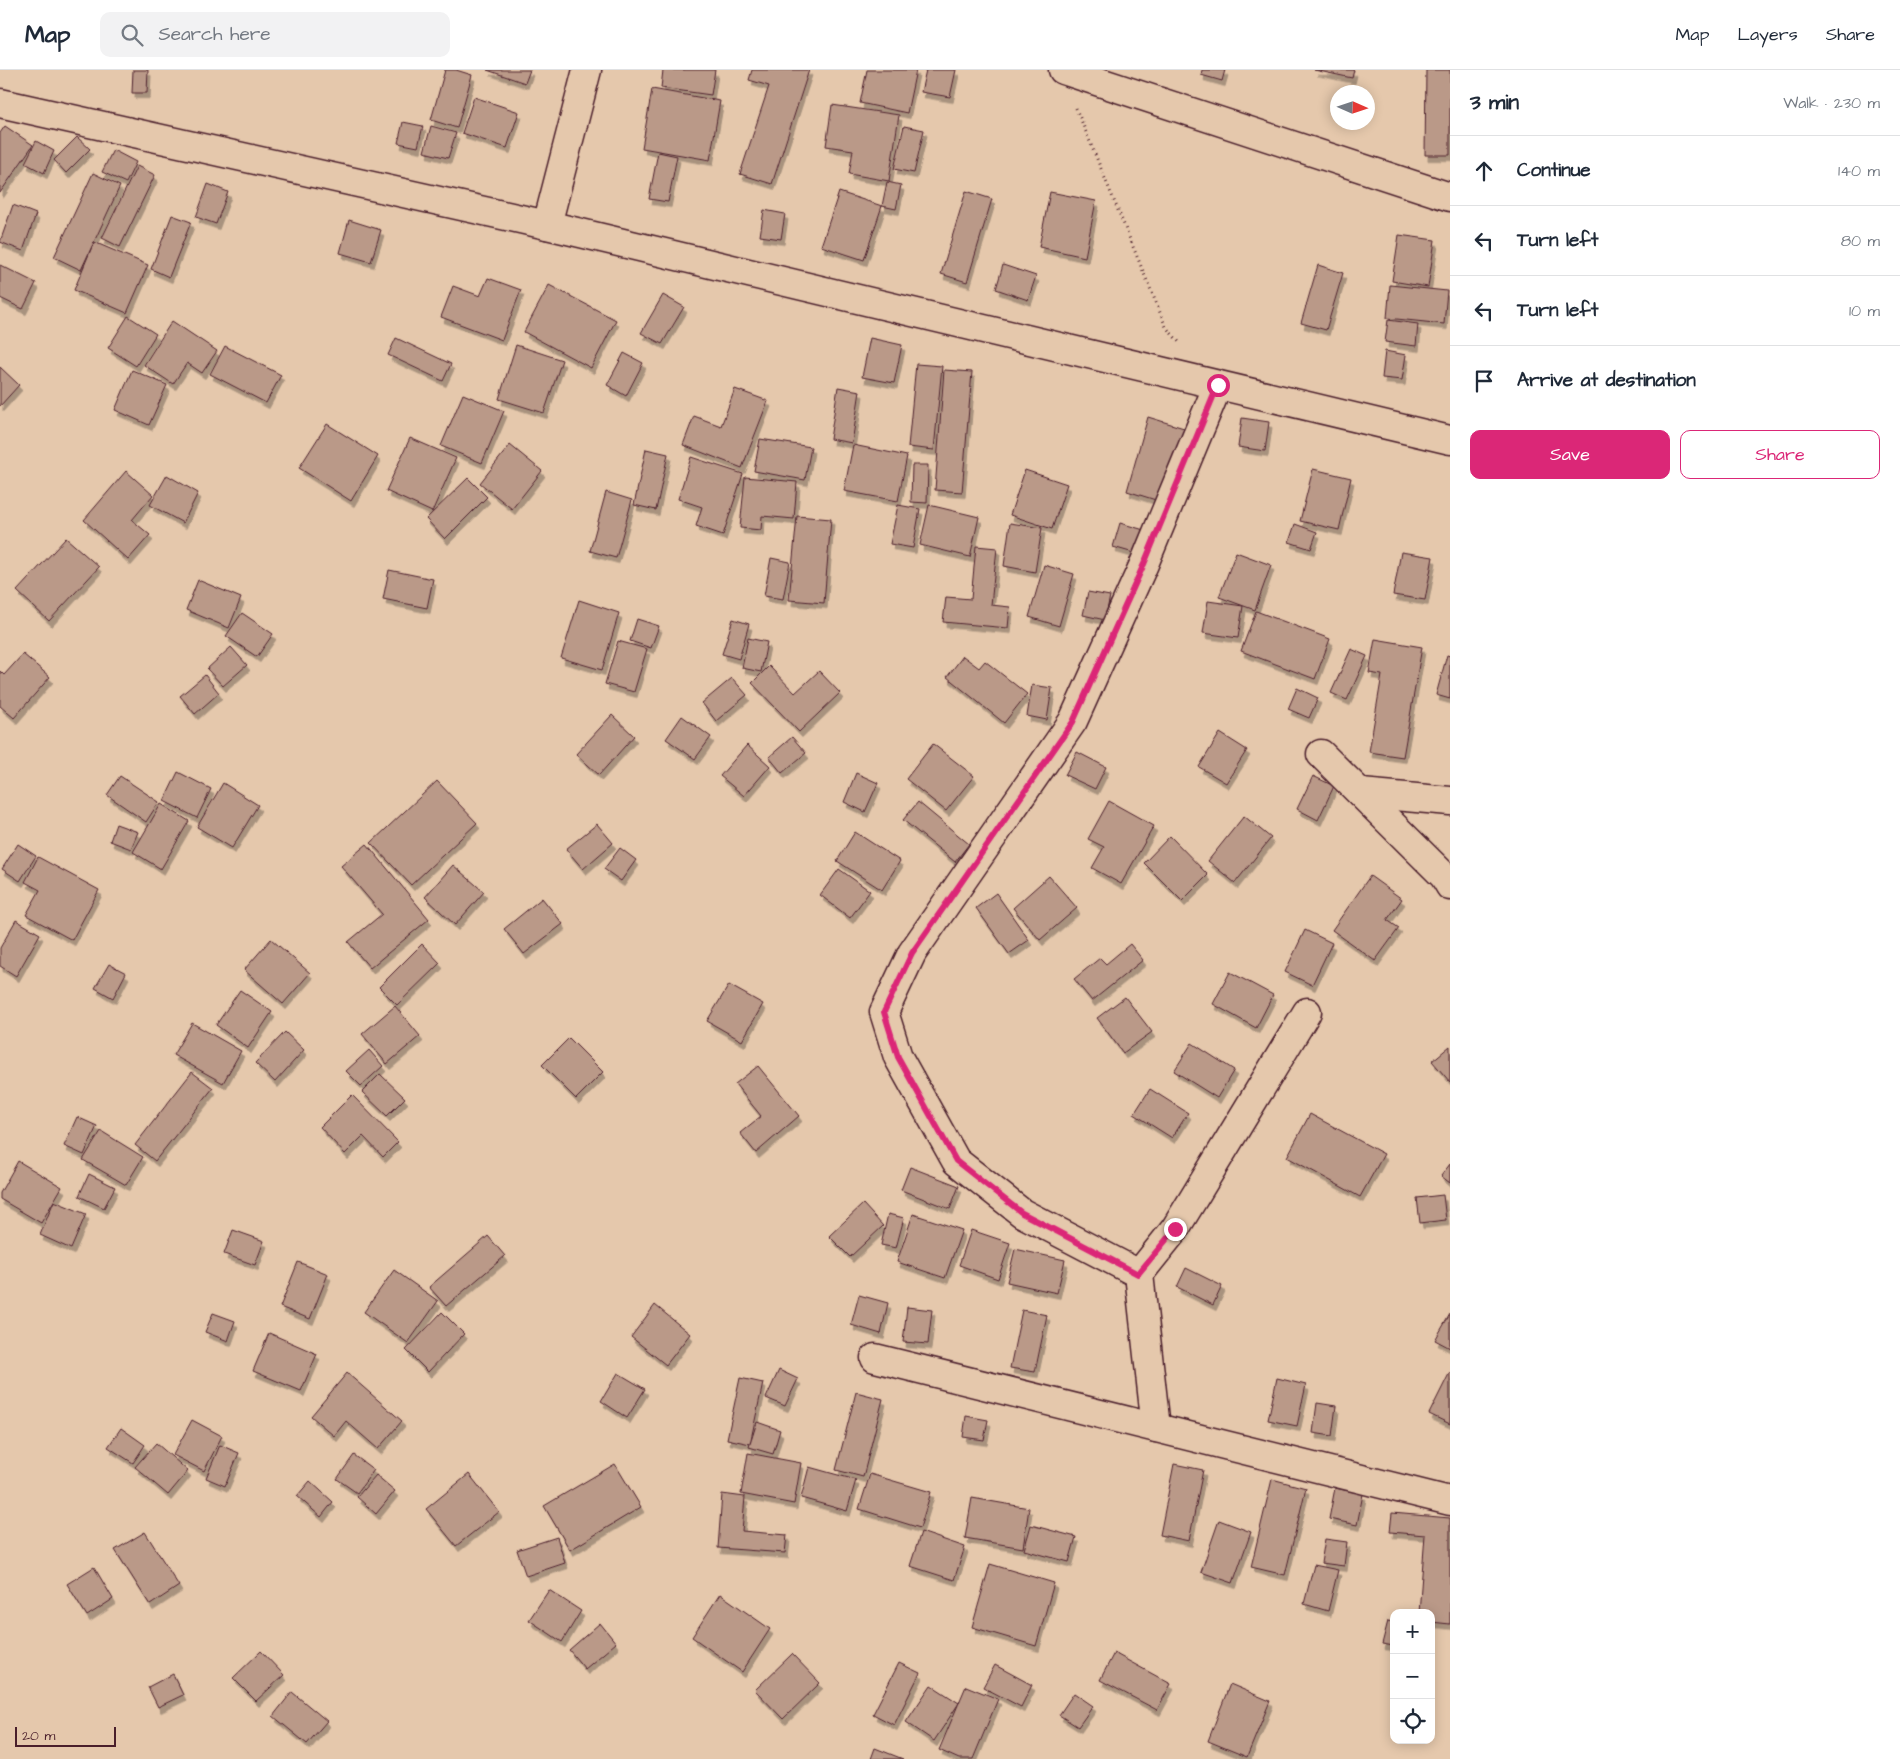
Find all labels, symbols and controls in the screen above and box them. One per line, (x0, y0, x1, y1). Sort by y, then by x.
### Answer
search box (100, 12, 450, 57)
text: Map (25, 18, 70, 52)
icon: search (118, 21, 146, 49)
text: Search here (158, 21, 271, 48)
text: Map (1675, 22, 1709, 47)
text: Layers (1737, 22, 1798, 47)
text: Share (1826, 22, 1875, 47)
north arrow (1330, 85, 1375, 130)
text: 3 min (1470, 88, 1519, 117)
text: Walk · 230 m (1783, 92, 1880, 114)
icon: ahead (1470, 157, 1498, 185)
text: Continue (1517, 157, 1591, 184)
text: 140 m (1838, 160, 1880, 182)
icon: left (1470, 227, 1498, 255)
text: Turn left (1517, 227, 1598, 254)
text: 80 m (1841, 230, 1880, 252)
icon: left (1470, 297, 1498, 325)
text: Turn left (1517, 297, 1598, 324)
text: 10 m (1849, 300, 1880, 322)
icon: arrive (1470, 367, 1498, 395)
text: Arrive at destination (1517, 367, 1696, 394)
route start (1207, 374, 1230, 397)
button: Save (1470, 430, 1670, 479)
button: Share (1680, 430, 1880, 479)
route end (1164, 1218, 1187, 1241)
map controls (1390, 1609, 1435, 1744)
button: + (1390, 1609, 1435, 1654)
button: − (1390, 1654, 1435, 1699)
button: locate (1390, 1699, 1435, 1744)
scale bar (15, 1724, 116, 1747)
text: 20 m (22, 1726, 55, 1746)

